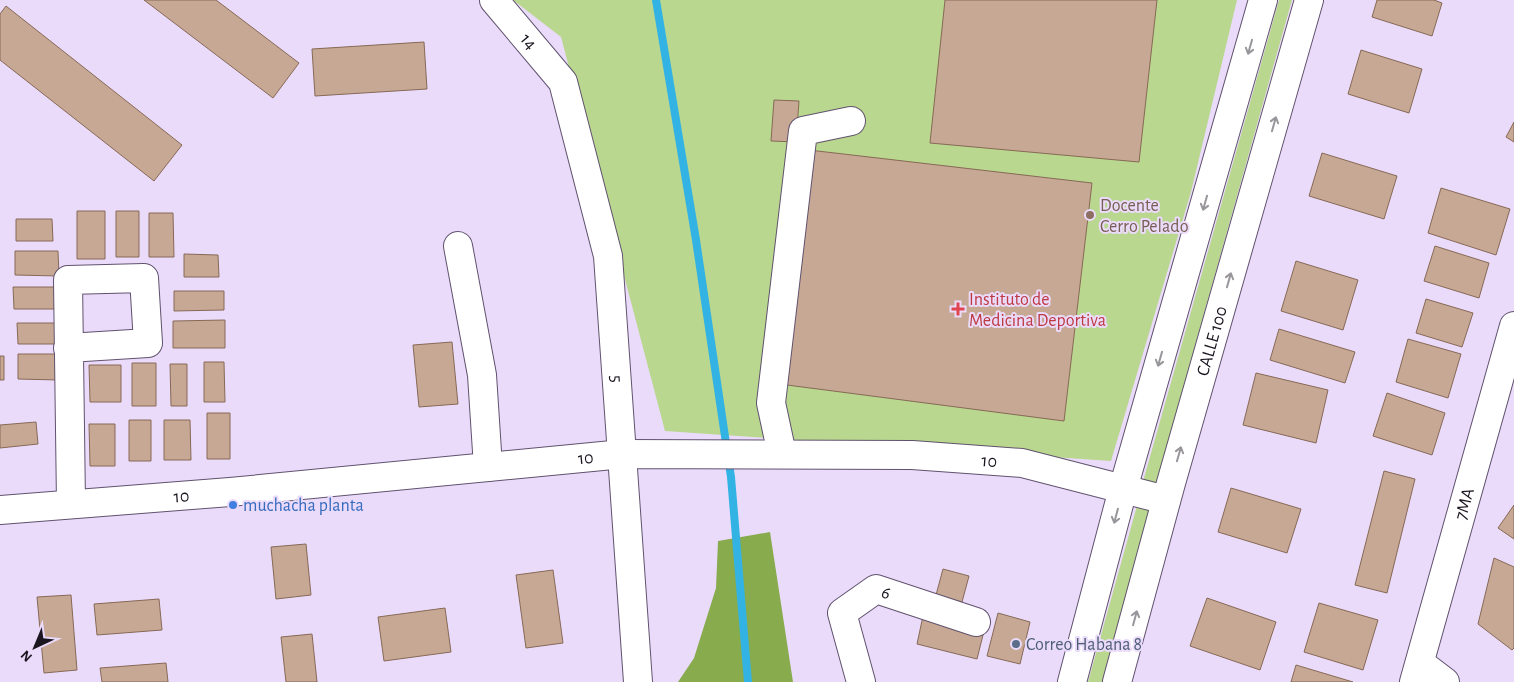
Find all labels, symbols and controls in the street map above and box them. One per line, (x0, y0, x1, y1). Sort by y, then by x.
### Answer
street label: 14 (516, 30, 540, 54)
one-way arrow (1244, 38, 1254, 54)
one-way arrow (1269, 117, 1279, 133)
one-way arrow (1199, 195, 1209, 211)
place label: Docente Cerro Pelado (1100, 197, 1189, 236)
marker: Docente Cerro Pelado (1084, 209, 1096, 221)
one-way arrow (1224, 273, 1234, 289)
place label: Instituto de Medicina Deportiva (969, 291, 1106, 330)
marker: Instituto de Medicina Deportiva (951, 302, 965, 316)
street label: CALLE 100 (1194, 304, 1231, 378)
one-way arrow (1154, 351, 1164, 367)
street label: 5 (606, 374, 625, 383)
one-way arrow (1175, 446, 1185, 462)
street label: 10 (577, 449, 594, 468)
street label: 10 (981, 452, 998, 471)
street label: 7MA (1452, 486, 1478, 522)
street label: 10 (173, 487, 190, 506)
place label: muchacha planta (243, 497, 364, 515)
marker: muchacha planta (227, 499, 239, 511)
one-way arrow (1110, 507, 1120, 523)
street label: 6 (879, 583, 893, 603)
one-way arrow (1130, 610, 1140, 626)
north arrow (10, 622, 60, 672)
place label: Correo Habana 8 (1026, 636, 1142, 654)
marker: Correo Habana 8 (1010, 638, 1022, 650)
text: N (18, 647, 35, 664)

